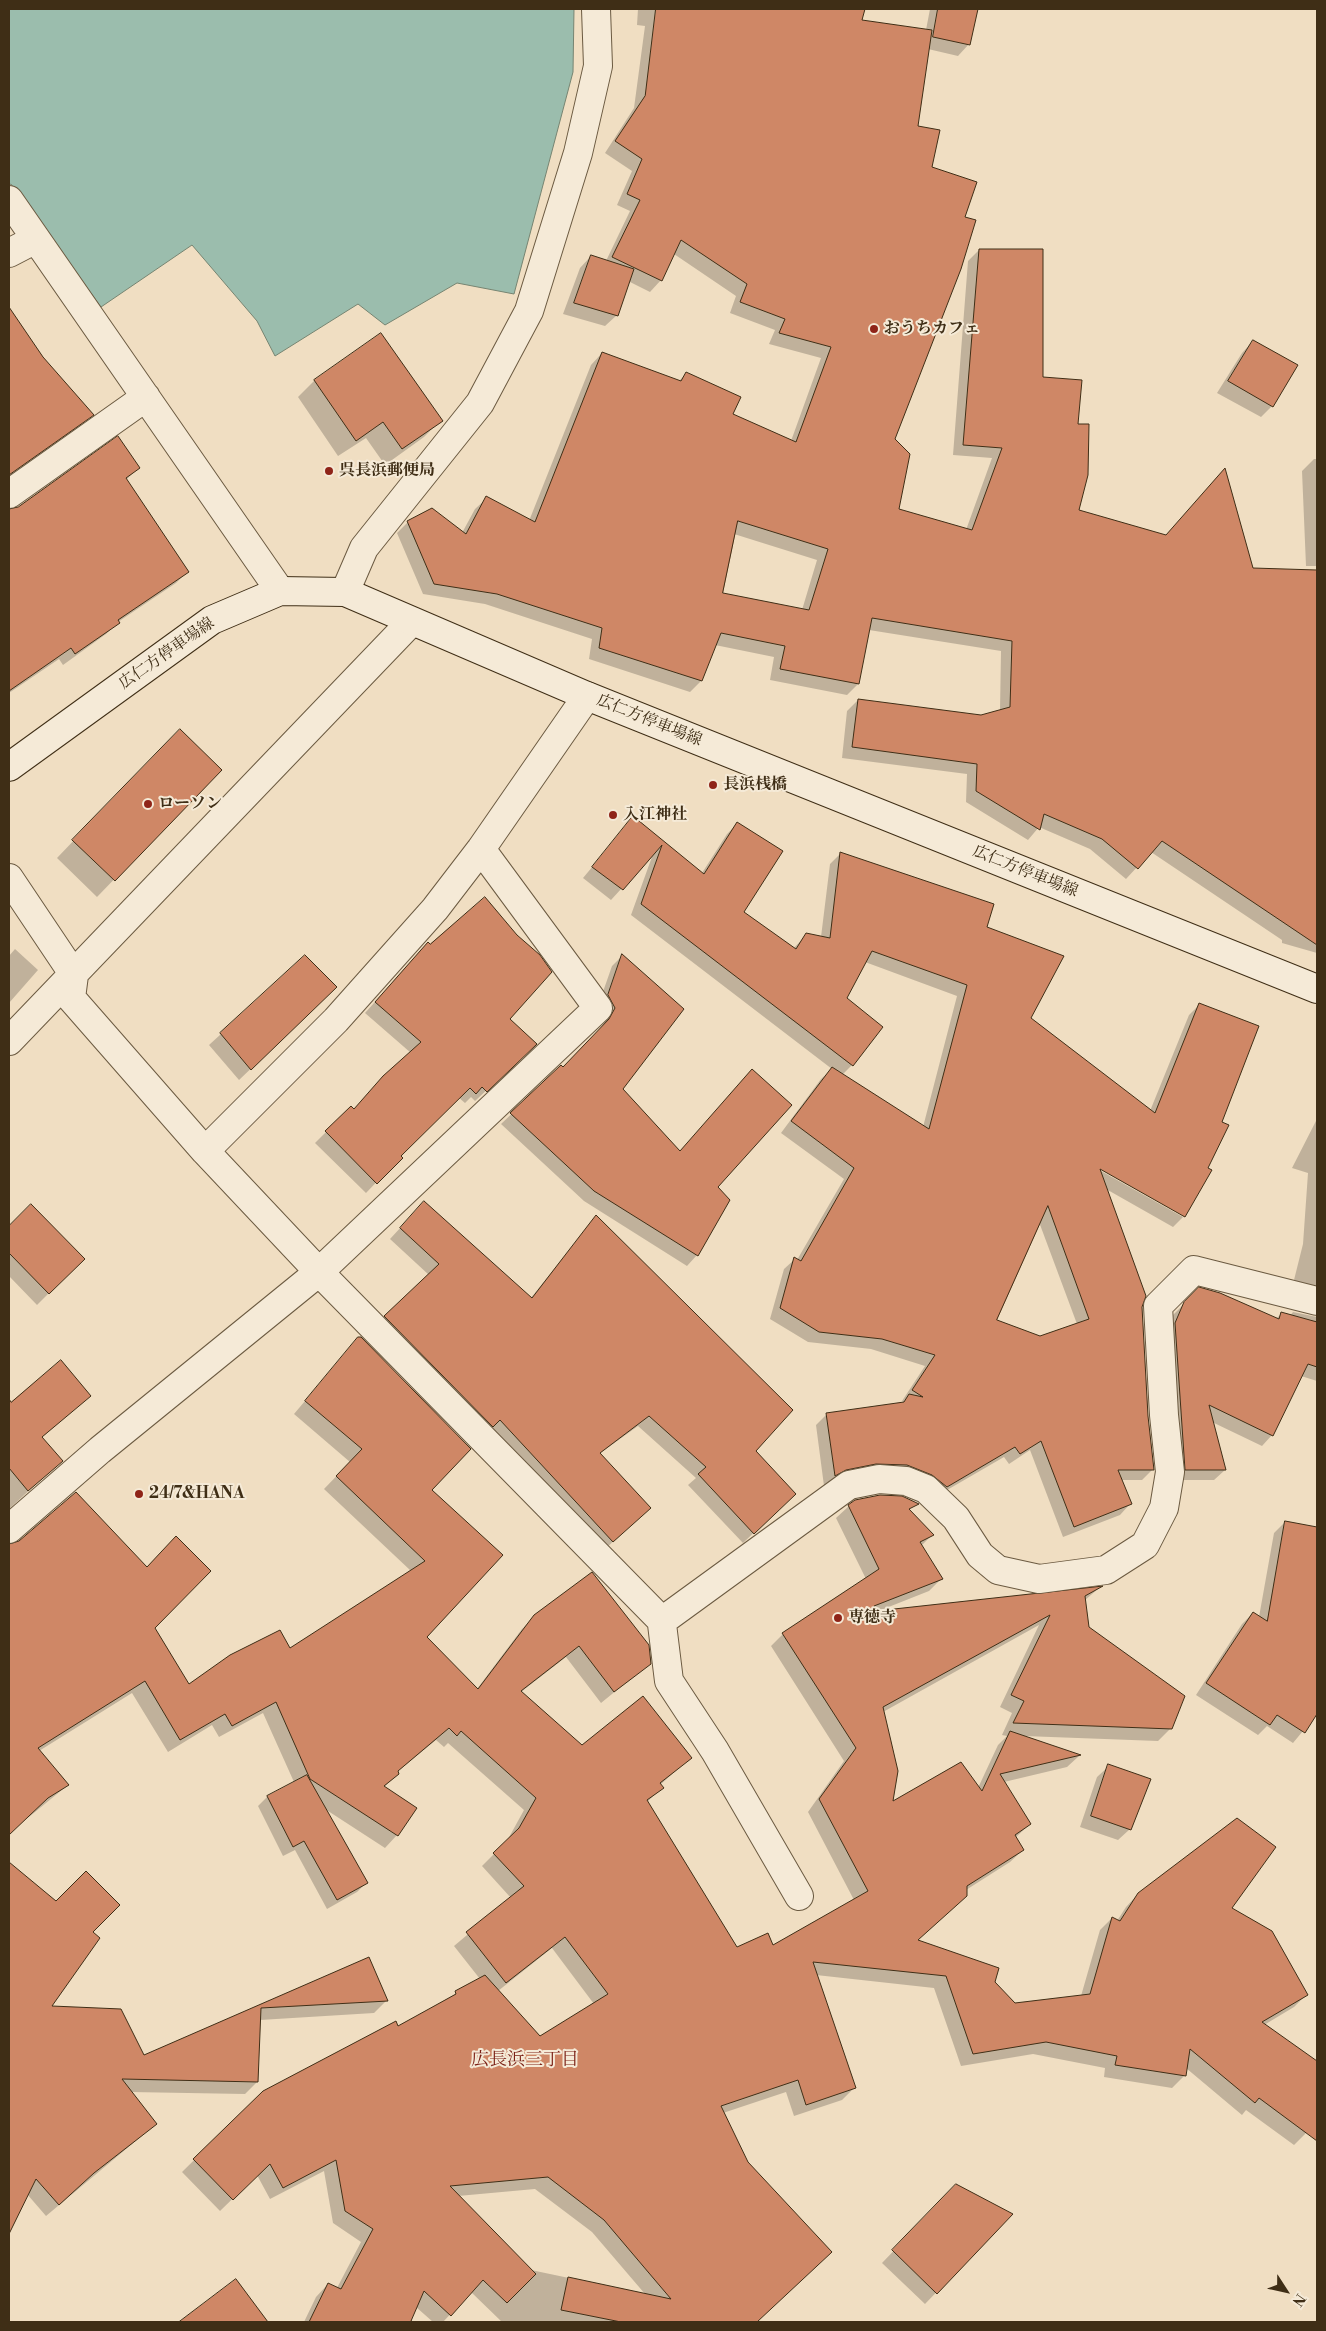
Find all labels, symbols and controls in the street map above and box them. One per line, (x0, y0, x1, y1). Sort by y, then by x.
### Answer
place label: おうちカフェ (884, 319, 980, 339)
marker: おうちカフェ (868, 323, 880, 335)
place label: 呉長浜郵便局 (339, 461, 435, 481)
marker: 呉長浜郵便局 (323, 465, 335, 477)
street label: 広仁方停車場線 (116, 614, 218, 694)
street label: 広仁方停車場線 (593, 691, 705, 751)
place label: 長浜桟橋 (723, 775, 787, 795)
marker: 長浜桟橋 (707, 779, 719, 791)
place label: ローソン (158, 794, 222, 814)
marker: ローソン (142, 798, 154, 810)
place label: 入江神社 (623, 805, 687, 825)
marker: 入江神社 (607, 809, 619, 821)
street label: 広仁方停車場線 (969, 842, 1081, 902)
place label: 24/7&HANA (149, 1484, 244, 1504)
marker: 24/7&HANA (133, 1488, 145, 1500)
place label: 専徳寺 (848, 1608, 896, 1628)
marker: 専徳寺 (832, 1612, 844, 1624)
district label: 広長浜三丁目 (471, 2050, 579, 2072)
north arrow (1261, 2266, 1311, 2316)
text: N (1288, 2290, 1309, 2309)

